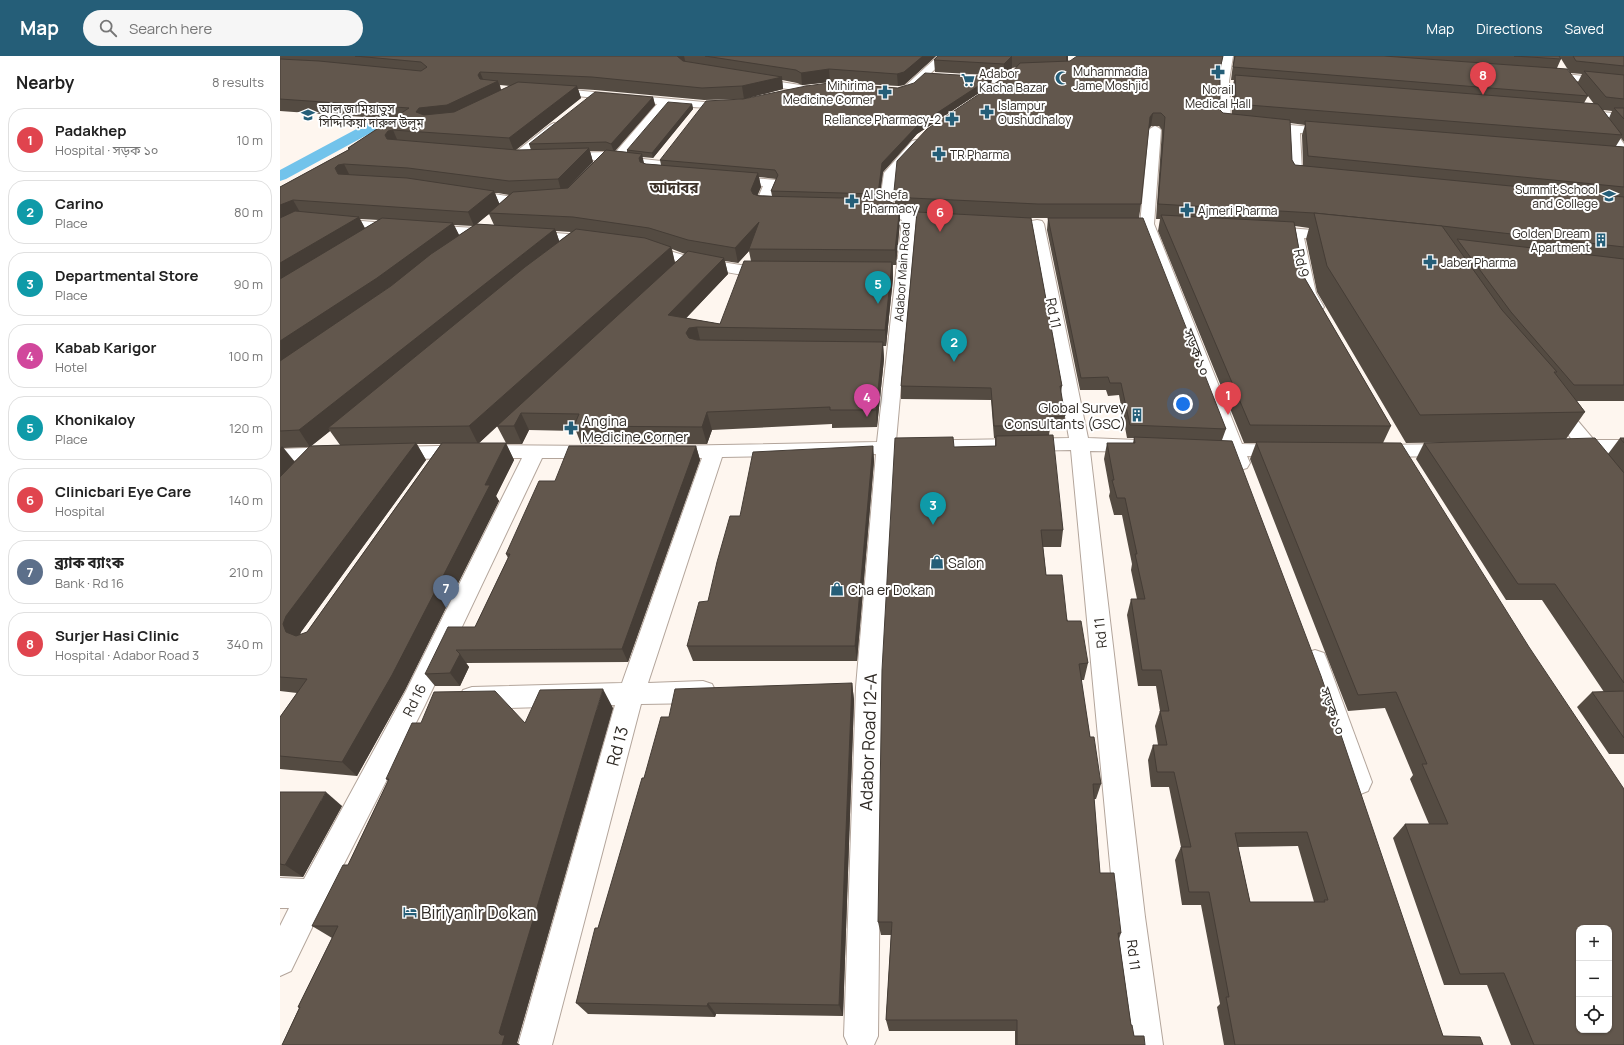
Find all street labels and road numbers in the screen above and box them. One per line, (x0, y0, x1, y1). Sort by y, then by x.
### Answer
street label: Adabor Main Road (890, 222, 914, 322)
street label: Rd 9 (1290, 247, 1314, 279)
street label: Rd 11 (1042, 296, 1066, 330)
street label: সড়ক ১০ (1179, 325, 1215, 378)
street label: Rd 11 (1089, 617, 1111, 649)
street label: Adabor Road 12-A (854, 673, 882, 811)
street label: Rd 16 (398, 681, 430, 719)
street label: সড়ক ১০ (1316, 684, 1350, 737)
street label: Rd 13 (601, 724, 633, 768)
street label: Rd 11 (1123, 939, 1145, 971)

